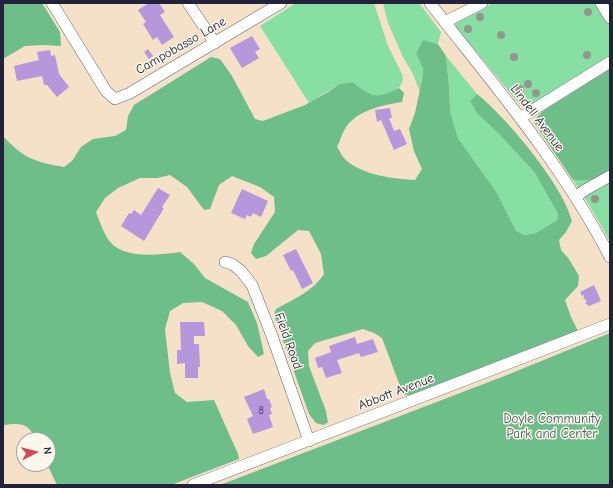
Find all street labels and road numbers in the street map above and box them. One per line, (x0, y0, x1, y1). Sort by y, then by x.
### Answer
street label: Campobasso Lane (133, 14, 229, 78)
street label: Lindell Avenue (507, 81, 567, 155)
street label: Field Road (271, 311, 305, 371)
street label: Abbott Avenue (356, 370, 436, 414)

